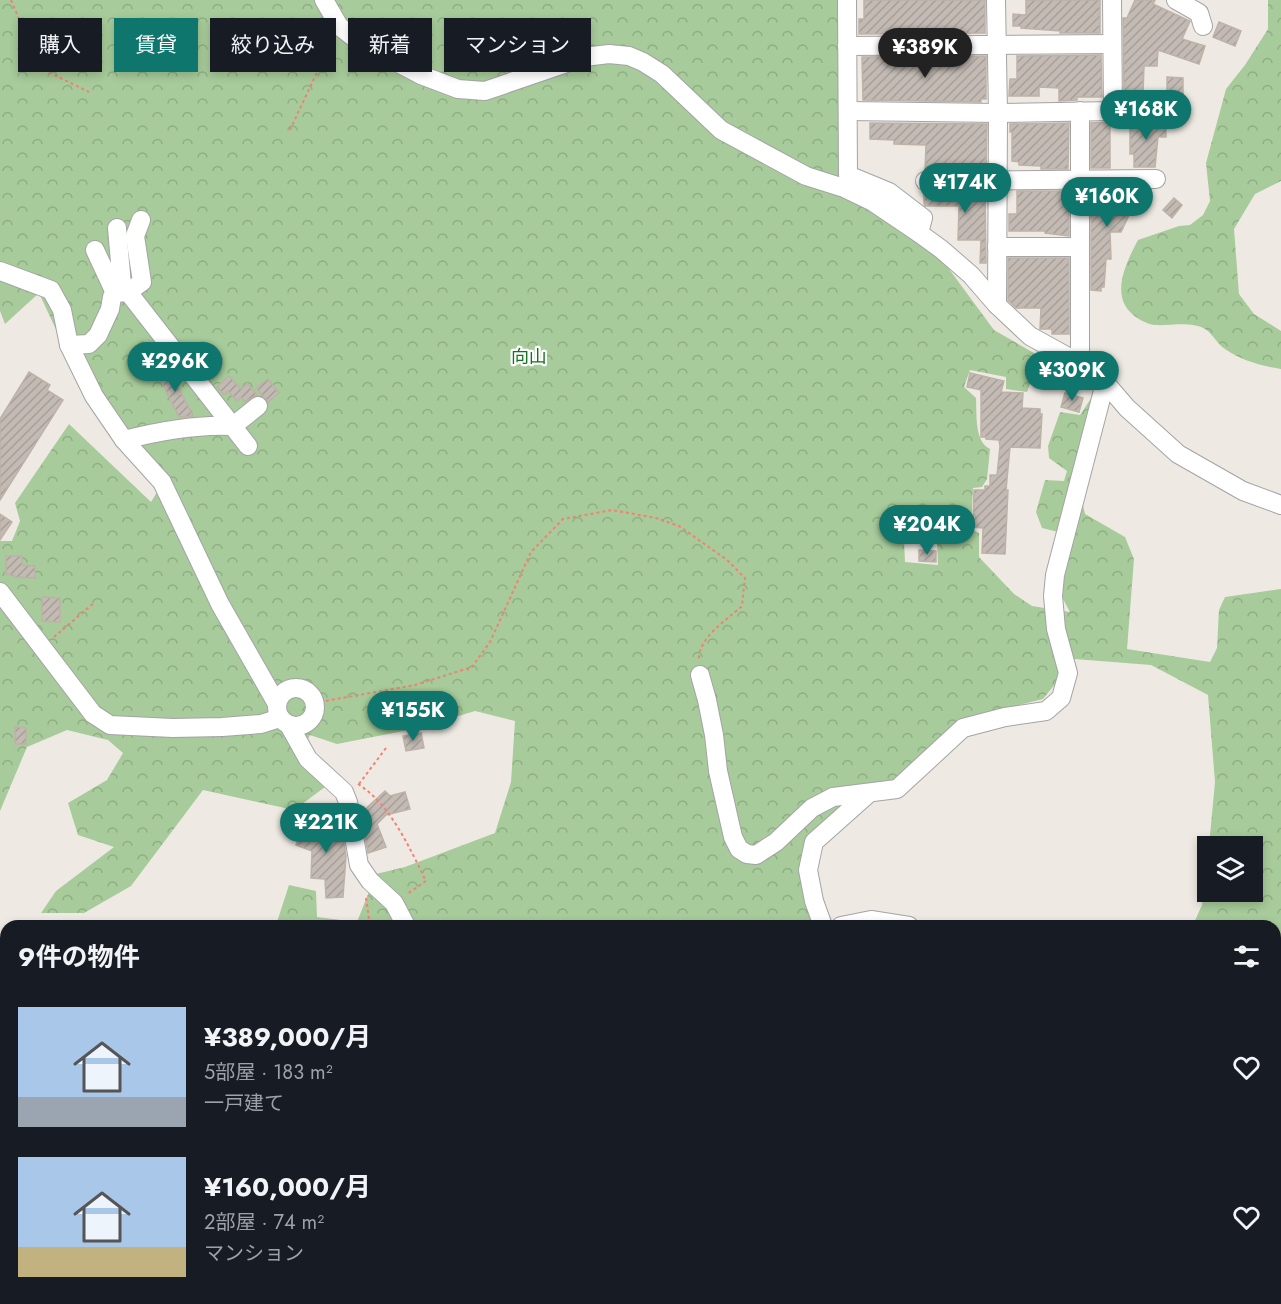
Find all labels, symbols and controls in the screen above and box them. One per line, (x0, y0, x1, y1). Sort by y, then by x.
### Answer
chip: 購入 (18, 18, 102, 72)
chip: 賃貸 (114, 18, 198, 72)
chip: 絞り込み (210, 18, 336, 72)
chip: 新着 (348, 18, 432, 72)
chip: マンション (444, 18, 591, 72)
pin: ¥389K (883, 28, 967, 79)
text: ¥389K (892, 33, 958, 62)
pin: ¥168K (1104, 90, 1188, 141)
text: ¥168K (1114, 95, 1178, 124)
pin: ¥174K (923, 163, 1007, 214)
text: ¥174K (933, 168, 997, 197)
pin: ¥160K (1065, 177, 1149, 228)
text: ¥160K (1075, 182, 1139, 211)
pin: ¥296K (133, 342, 217, 393)
park label: 向山 (511, 344, 547, 370)
text: ¥296K (141, 347, 209, 376)
pin: ¥309K (1030, 351, 1114, 402)
text: ¥309K (1039, 356, 1105, 385)
pin: ¥204K (885, 505, 969, 556)
text: ¥204K (893, 510, 961, 539)
pin: ¥155K (371, 691, 455, 742)
text: ¥155K (381, 696, 445, 725)
pin: ¥221K (284, 803, 368, 854)
text: ¥221K (294, 808, 358, 837)
map controls (1197, 836, 1263, 902)
button: layers (1197, 836, 1263, 902)
text: 9件の物件 (18, 938, 139, 976)
icon: filters (1230, 940, 1263, 973)
text: ¥389,000/月 (204, 1018, 371, 1056)
icon: home (66, 1031, 138, 1103)
icon: heart (1230, 1051, 1263, 1084)
text: 5部屋 · 183 m² (204, 1058, 333, 1087)
text: 一戸建て (204, 1089, 284, 1118)
text: ¥160,000/月 (204, 1168, 371, 1206)
icon: home (66, 1181, 138, 1253)
icon: heart (1230, 1201, 1263, 1234)
text: 2部屋 · 74 m² (204, 1208, 324, 1237)
text: マンション (204, 1239, 304, 1268)

